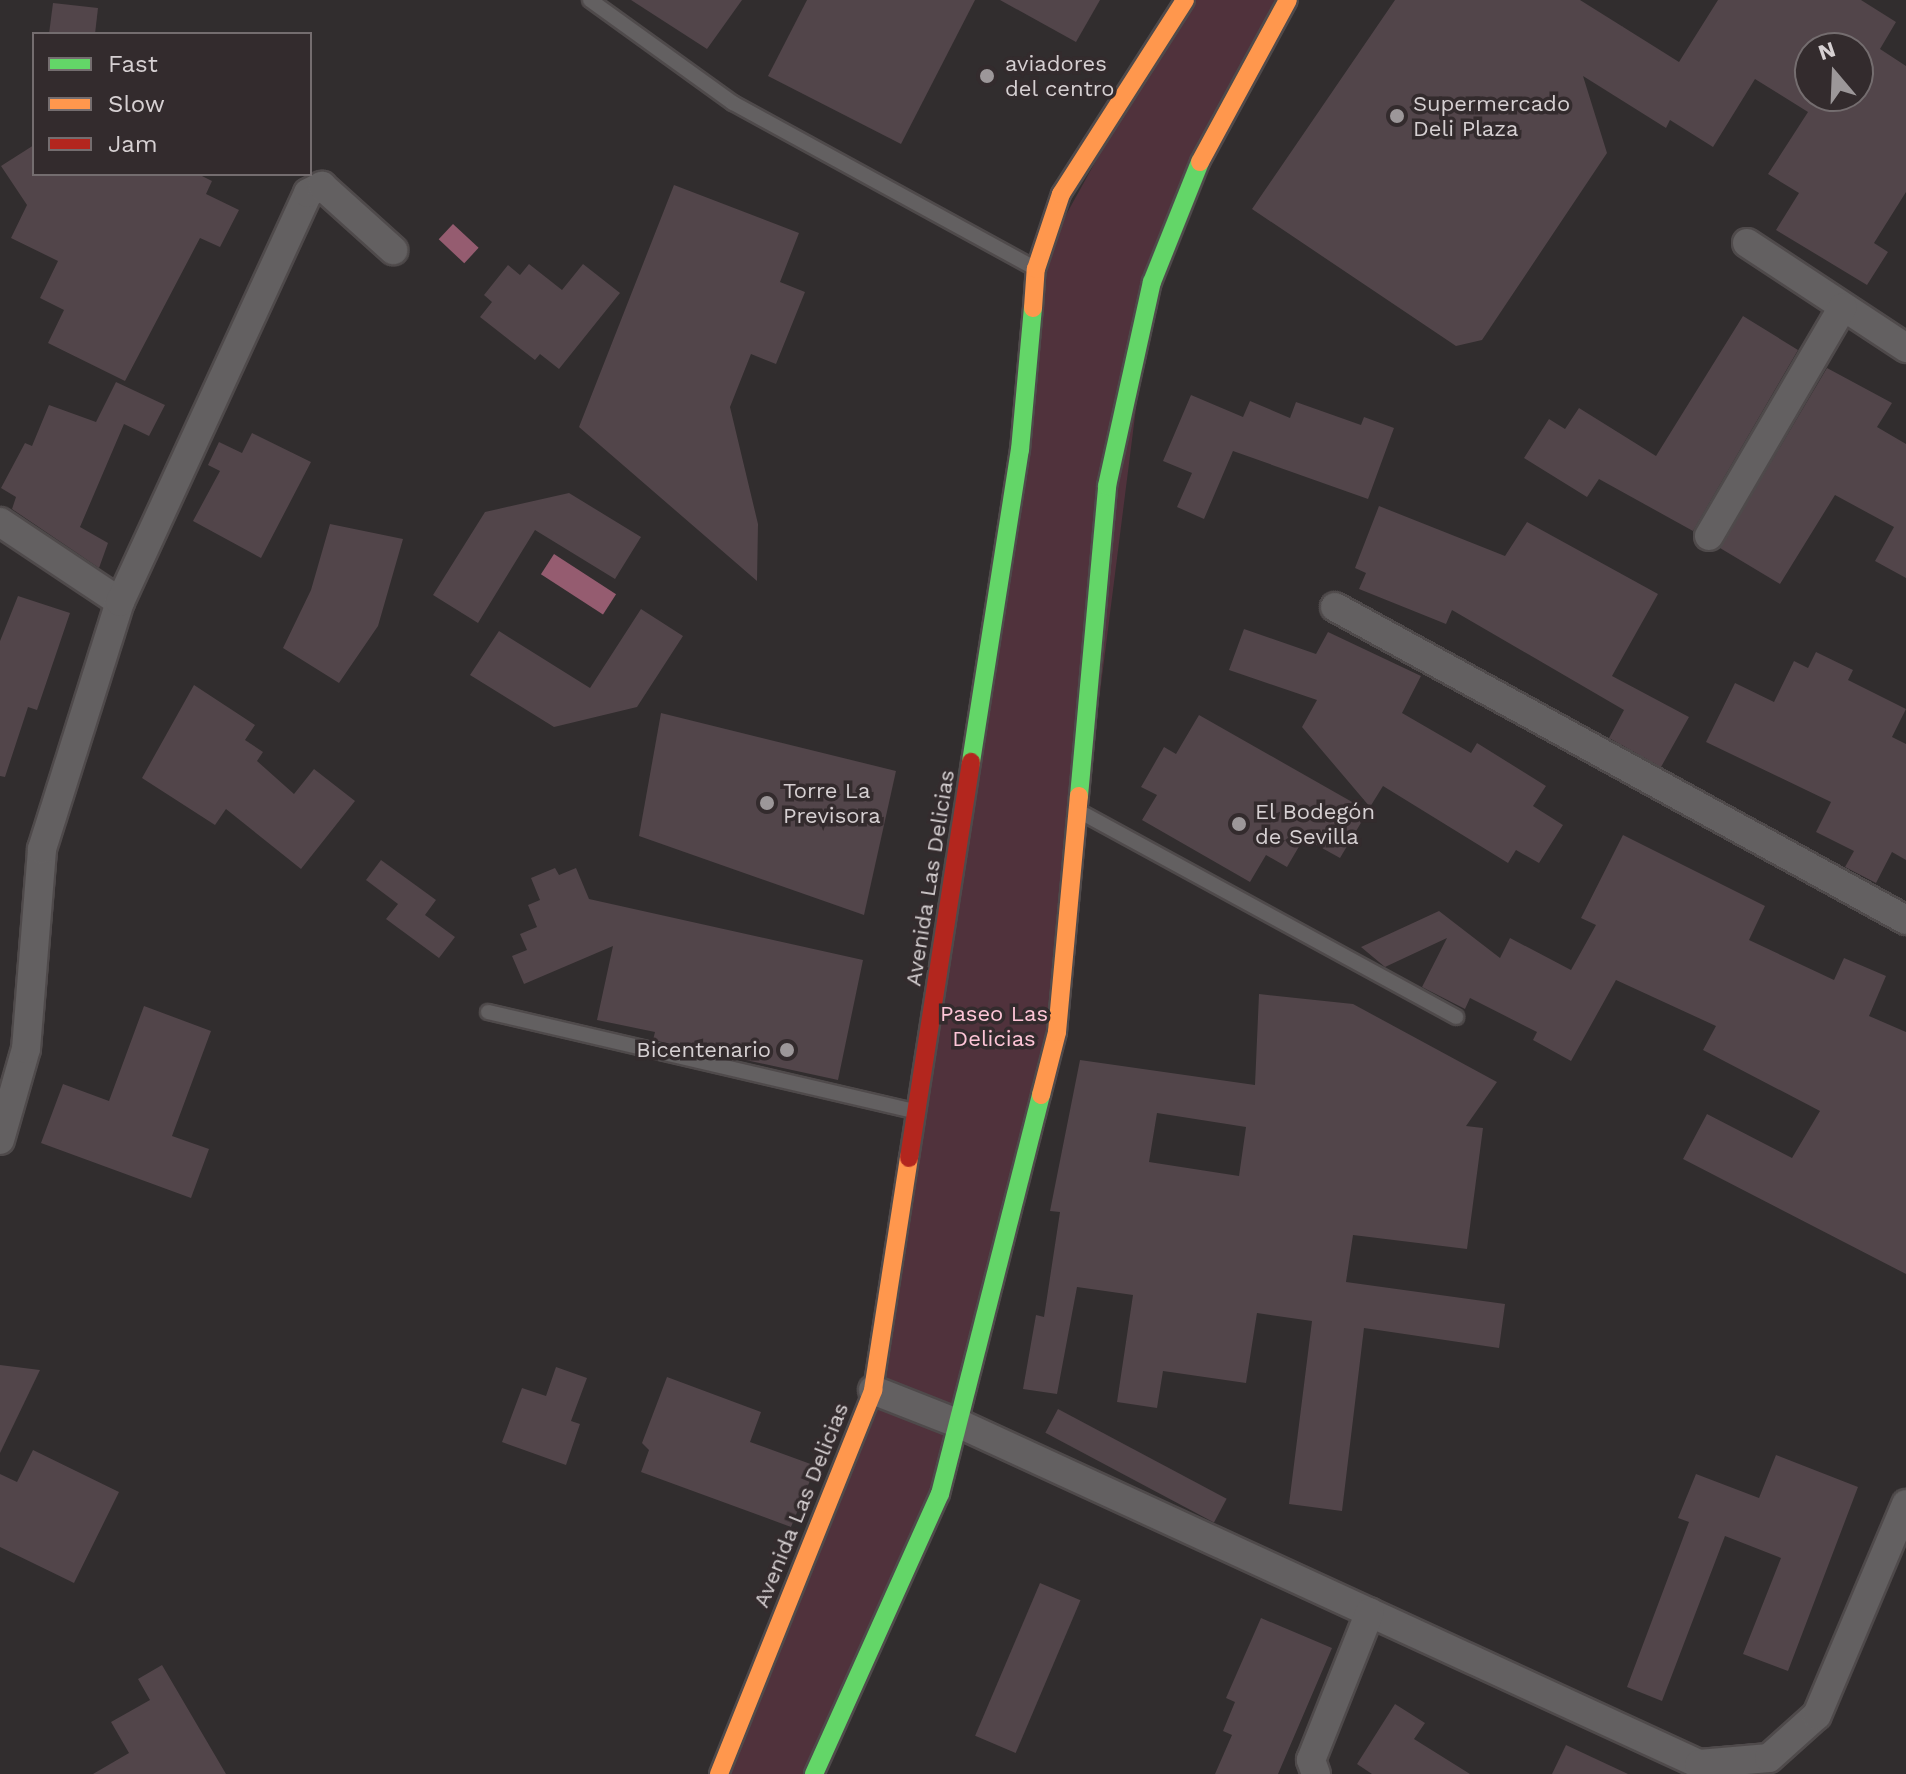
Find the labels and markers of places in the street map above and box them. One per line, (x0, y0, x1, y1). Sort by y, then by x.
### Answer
place label: aviadores del centro (1005, 50, 1115, 102)
marker: aviadores del centro (976, 65, 998, 87)
place label: Supermercado Deli Plaza (1413, 90, 1570, 142)
marker: Supermercado Deli Plaza (1388, 107, 1406, 125)
place label: Torre La Previsora (783, 777, 881, 828)
marker: Torre La Previsora (758, 794, 776, 812)
place label: El Bodegón de Sevilla (1255, 798, 1376, 850)
marker: El Bodegón de Sevilla (1230, 815, 1248, 833)
place label: Bicentenario (636, 1037, 771, 1063)
marker: Bicentenario (778, 1041, 796, 1059)

